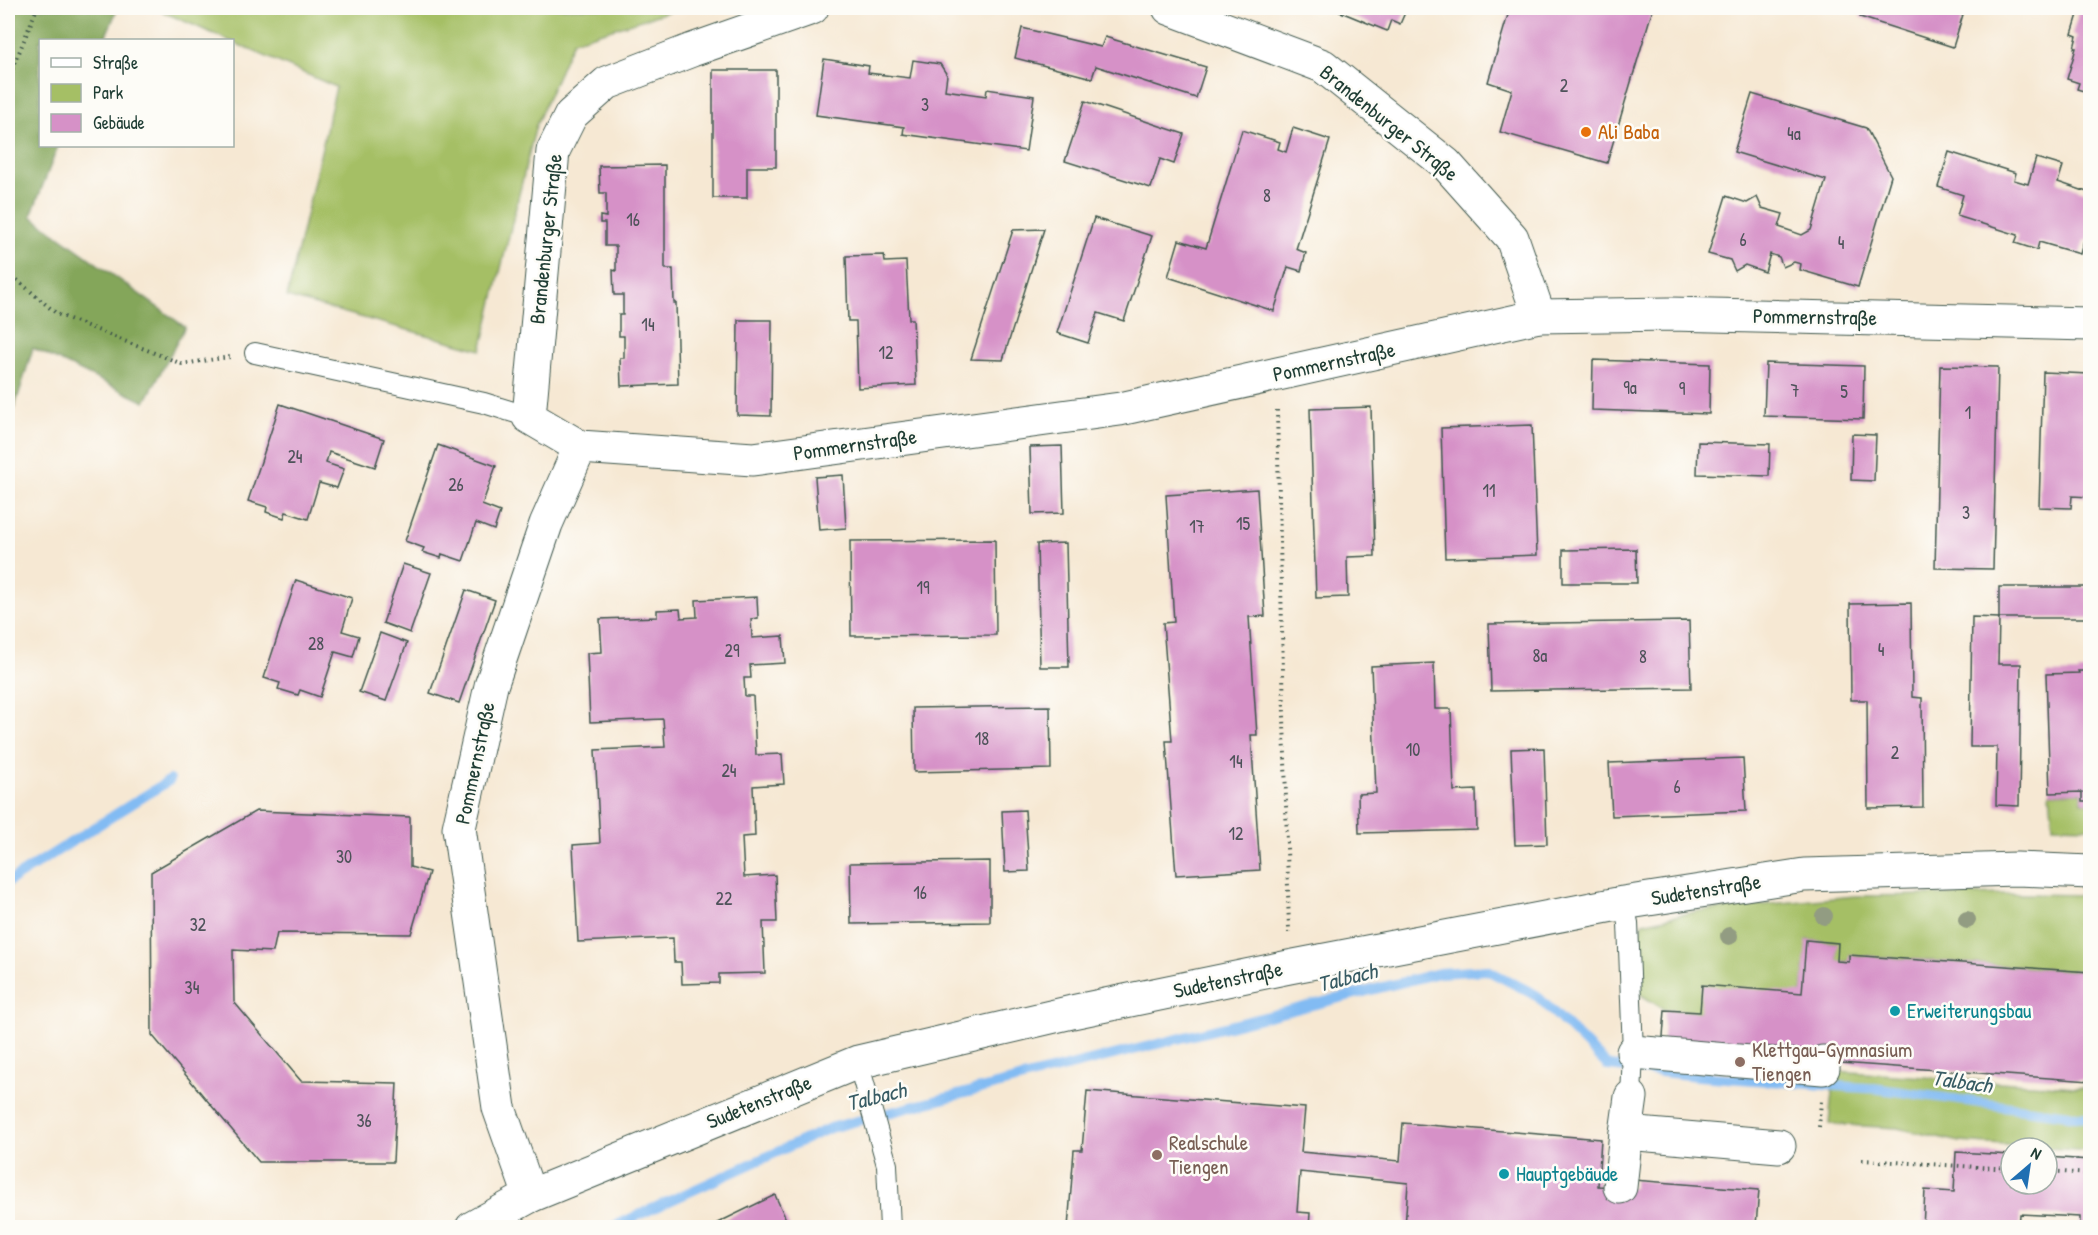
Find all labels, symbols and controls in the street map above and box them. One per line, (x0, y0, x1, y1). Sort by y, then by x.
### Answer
legend (39, 39, 234, 147)
text: Straße (93, 50, 138, 75)
street label: Brandenburger Straße (1314, 58, 1465, 188)
house number: 2 (1560, 73, 1569, 98)
text: Park (93, 80, 124, 105)
house number: 3 (921, 92, 929, 117)
text: Gebäude (93, 110, 145, 135)
place label: Ali Baba (1598, 117, 1659, 146)
house number: 4a (1787, 121, 1801, 146)
marker: Ali Baba (1579, 125, 1593, 139)
street label: Brandenburger Straße (522, 152, 569, 325)
house number: 8 (1263, 183, 1271, 208)
house number: 16 (626, 207, 640, 232)
house number: 6 (1739, 227, 1747, 252)
house number: 4 (1838, 230, 1845, 255)
street label: Pommernstraße (1753, 301, 1877, 332)
house number: 14 (641, 312, 655, 337)
street label: Pommernstraße (1270, 334, 1398, 389)
house number: 12 (879, 340, 894, 365)
house number: 9a (1623, 375, 1637, 400)
house number: 9 (1679, 376, 1686, 401)
house number: 7 (1791, 378, 1800, 403)
house number: 5 (1840, 379, 1848, 404)
house number: 1 (1965, 400, 1971, 425)
street label: Pommernstraße (791, 422, 918, 468)
house number: 24 (287, 444, 303, 469)
house number: 26 (448, 472, 464, 497)
house number: 11 (1482, 478, 1496, 503)
house number: 3 (1962, 500, 1970, 525)
house number: 15 (1236, 511, 1250, 536)
house number: 17 (1189, 514, 1205, 539)
house number: 19 (916, 575, 930, 600)
house number: 28 (308, 631, 324, 656)
house number: 4 (1878, 637, 1885, 662)
house number: 29 (724, 638, 740, 663)
house number: 8a (1533, 643, 1547, 668)
house number: 8 (1639, 644, 1647, 669)
street label: Pommernstraße (447, 699, 502, 827)
house number: 18 (975, 726, 989, 751)
house number: 10 (1406, 737, 1420, 762)
house number: 2 (1891, 740, 1900, 765)
house number: 14 (1229, 749, 1243, 774)
house number: 24 (721, 758, 737, 783)
house number: 6 (1673, 774, 1681, 799)
house number: 12 (1229, 821, 1244, 846)
house number: 30 (336, 844, 352, 869)
street label: Sudetenstraße (1649, 867, 1763, 912)
house number: 16 (913, 880, 927, 905)
house number: 22 (716, 886, 733, 911)
house number: 32 (190, 912, 207, 937)
street label: Sudetenstraße (1171, 954, 1285, 1005)
water label: Talbach (1314, 955, 1382, 999)
house number: 34 (185, 975, 200, 1000)
place label: Erweiterungsbau (1907, 996, 2032, 1025)
marker: Erweiterungsbau (1888, 1004, 1902, 1018)
place label: Klettgau-Gymnasium Tiengen (1752, 1035, 1912, 1088)
marker: Klettgau-Gymnasium Tiengen (1733, 1055, 1747, 1069)
water label: Talbach (1930, 1062, 1996, 1100)
street label: Sudetenstraße (702, 1067, 816, 1136)
water label: Talbach (843, 1074, 911, 1118)
house number: 36 (356, 1108, 372, 1133)
place label: Realschule Tiengen (1169, 1128, 1248, 1181)
north arrow (1999, 1136, 2059, 1196)
text: N (2027, 1141, 2046, 1165)
marker: Realschule Tiengen (1150, 1148, 1164, 1162)
place label: Hauptgebäude (1516, 1159, 1618, 1188)
marker: Hauptgebäude (1497, 1167, 1511, 1181)

